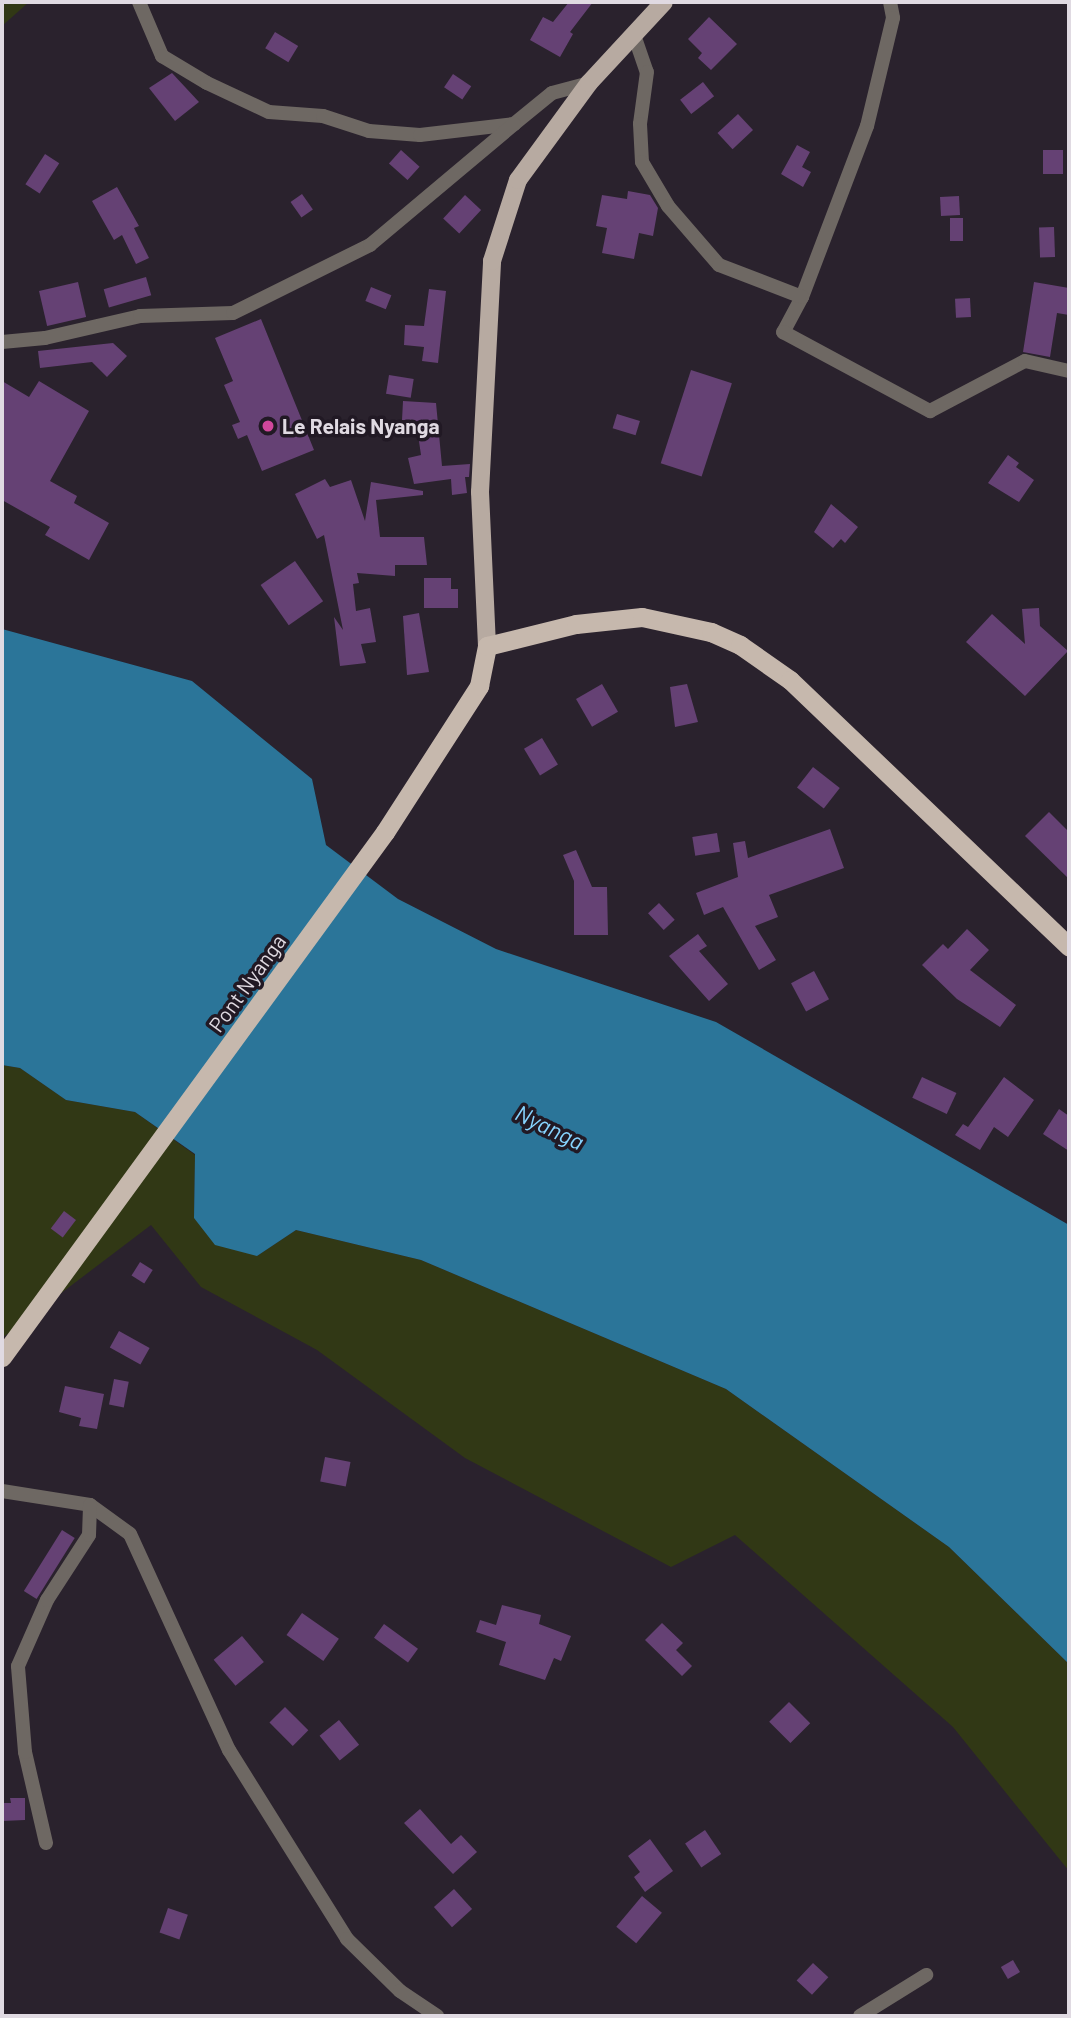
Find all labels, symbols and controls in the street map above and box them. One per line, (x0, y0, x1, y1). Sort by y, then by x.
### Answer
place label: Le Relais Nyanga (282, 413, 440, 439)
marker: Le Relais Nyanga (260, 418, 276, 434)
street label: Pont Nyanga (203, 929, 291, 1037)
water label: Nyanga (511, 1099, 589, 1155)

